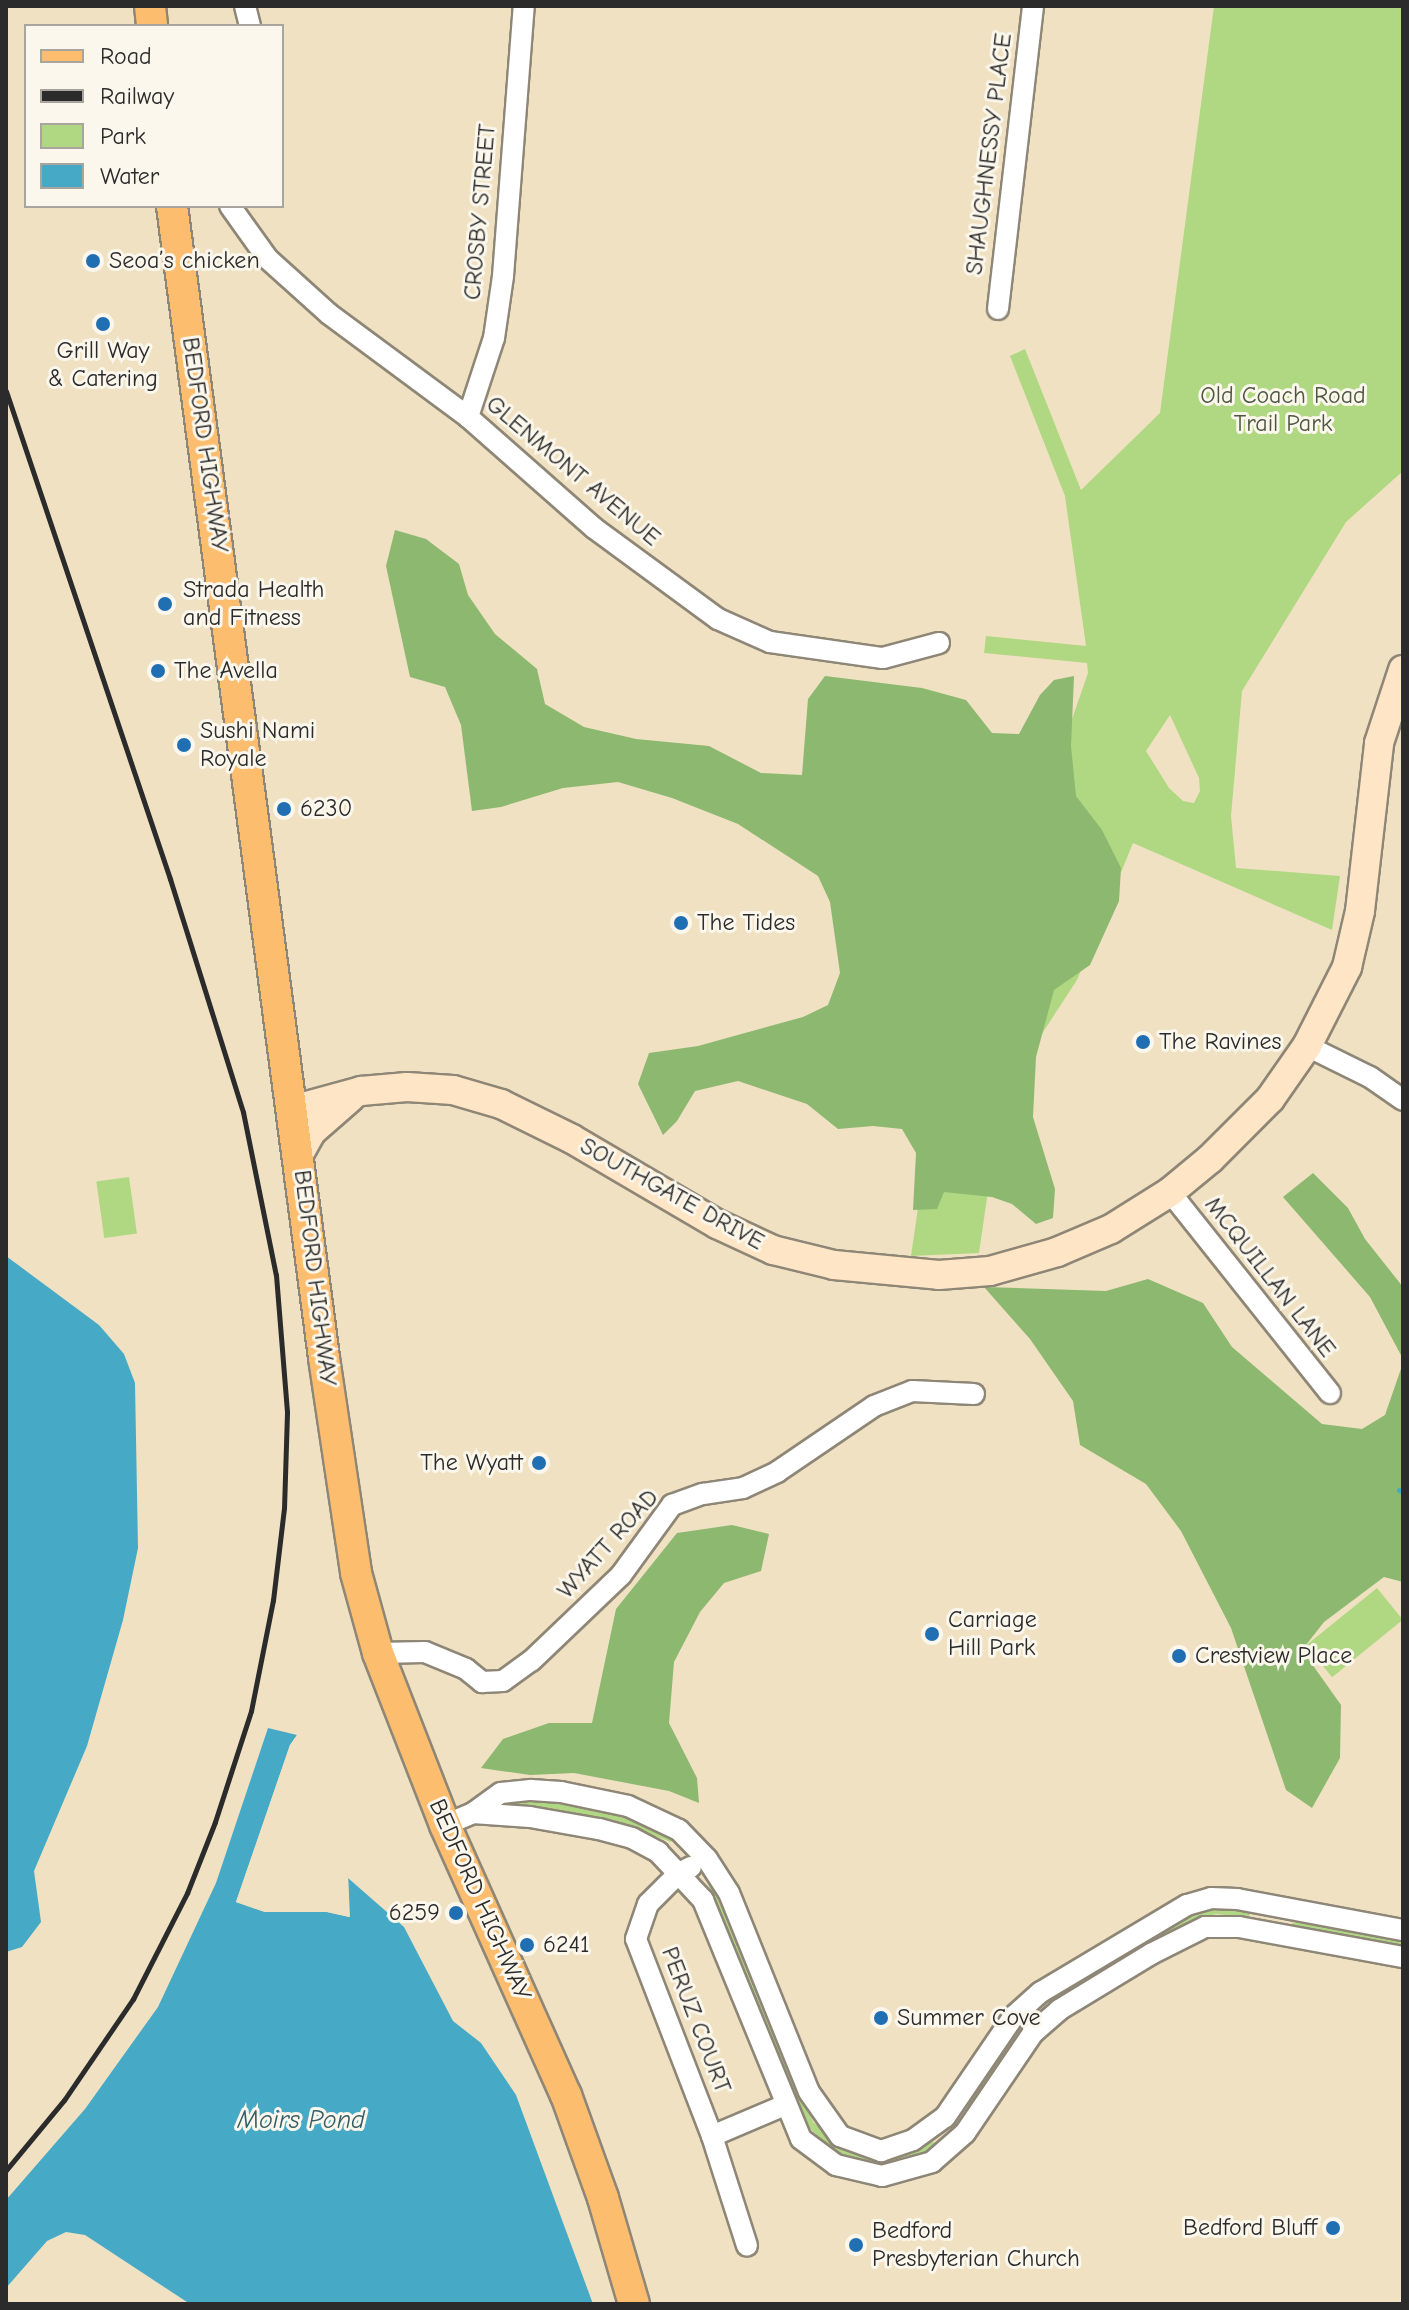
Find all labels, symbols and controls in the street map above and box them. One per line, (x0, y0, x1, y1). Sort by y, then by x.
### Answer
legend (24, 24, 284, 208)
street label: SHAUGHNESSY PLACE (960, 32, 1018, 276)
text: Road (100, 42, 152, 70)
text: Railway (100, 82, 174, 110)
text: Park (100, 122, 146, 150)
street label: CROSBY STREET (458, 123, 502, 301)
text: Water (100, 162, 159, 190)
place label: Seoa’s chicken (109, 247, 260, 275)
marker: Seoa’s chicken (84, 252, 102, 270)
marker: Grill Way & Catering (94, 315, 112, 333)
street label: BEDFORD HIGHWAY (176, 335, 234, 555)
place label: Grill Way & Catering (48, 337, 158, 393)
park label: Old Coach Road Trail Park (1200, 382, 1366, 438)
street label: GLENMONT AVENUE (480, 390, 666, 552)
place label: Strada Health and Fitness (183, 576, 324, 632)
marker: Strada Health and Fitness (154, 593, 176, 615)
place label: The Avella (174, 657, 278, 685)
marker: The Avella (149, 662, 167, 680)
place label: Sushi Nami Royale (200, 717, 315, 773)
marker: Sushi Nami Royale (175, 736, 193, 754)
place label: 6230 (300, 795, 352, 823)
marker: 6230 (275, 800, 293, 818)
place label: The Tides (697, 909, 795, 937)
marker: The Tides (672, 914, 690, 932)
place label: The Ravines (1159, 1028, 1282, 1056)
marker: The Ravines (1134, 1033, 1152, 1051)
street label: SOUTHGATE DRIVE (575, 1132, 769, 1256)
street label: BEDFORD HIGHWAY (287, 1168, 343, 1388)
street label: MCQUILLAN LANE (1198, 1191, 1342, 1363)
place label: The Wyatt (420, 1449, 523, 1477)
marker: The Wyatt (530, 1454, 548, 1472)
street label: WYATT ROAD (551, 1483, 665, 1605)
place label: Carriage Hill Park (948, 1606, 1037, 1662)
marker: Carriage Hill Park (923, 1625, 941, 1643)
place label: Crestview Place (1195, 1642, 1352, 1670)
marker: Crestview Place (1170, 1647, 1188, 1665)
street label: BEDFORD HIGHWAY (423, 1795, 537, 2005)
place label: 6259 (389, 1899, 440, 1927)
marker: 6259 (447, 1904, 465, 1922)
place label: 6241 (543, 1931, 590, 1959)
marker: 6241 (518, 1936, 536, 1954)
street label: PERUZ COURT (655, 1943, 737, 2097)
place label: Summer Cove (897, 2004, 1041, 2032)
marker: Summer Cove (872, 2009, 890, 2027)
water label: Moirs Pond (237, 2105, 365, 2137)
place label: Bedford Bluff (1183, 2214, 1317, 2242)
place label: Bedford Presbyterian Church (872, 2217, 1080, 2273)
marker: Bedford Bluff (1324, 2219, 1342, 2237)
marker: Bedford Presbyterian Church (847, 2236, 865, 2254)

